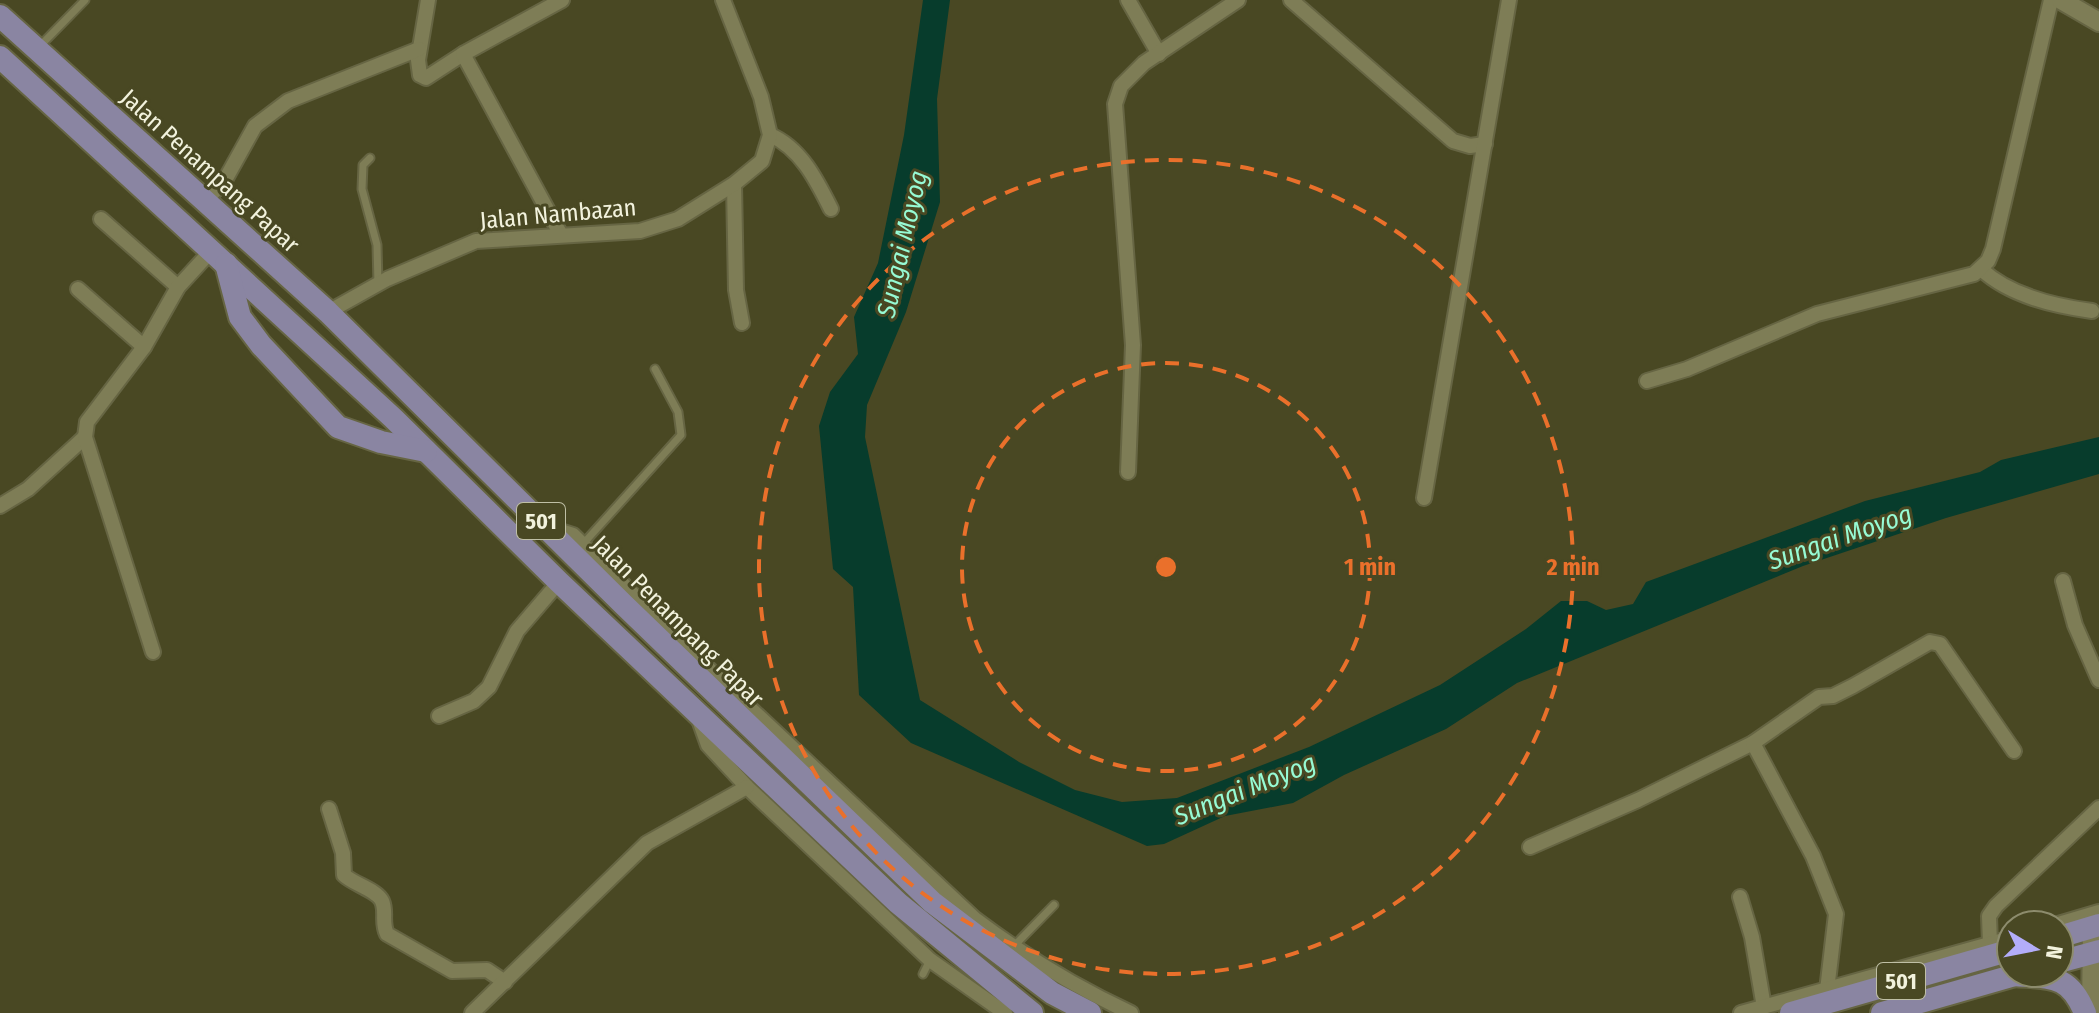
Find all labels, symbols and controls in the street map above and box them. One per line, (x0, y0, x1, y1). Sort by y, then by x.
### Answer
street label: Jalan Penampang Papar (115, 83, 305, 259)
water label: Sungai Moyog (870, 168, 934, 322)
street label: Jalan Nambazan (479, 193, 637, 235)
water label: Sungai Moyog (1763, 498, 1916, 577)
road number: 501 (517, 503, 565, 539)
street label: Jalan Penampang Papar (587, 530, 770, 713)
centre of rings (1152, 553, 1180, 581)
text: 1 min (1344, 553, 1396, 581)
text: 2 min (1545, 553, 1600, 581)
water label: Sungai Moyog (1169, 747, 1321, 832)
north arrow (1995, 909, 2075, 989)
text: N (2040, 944, 2069, 961)
road number: 501 (1877, 963, 1925, 999)

